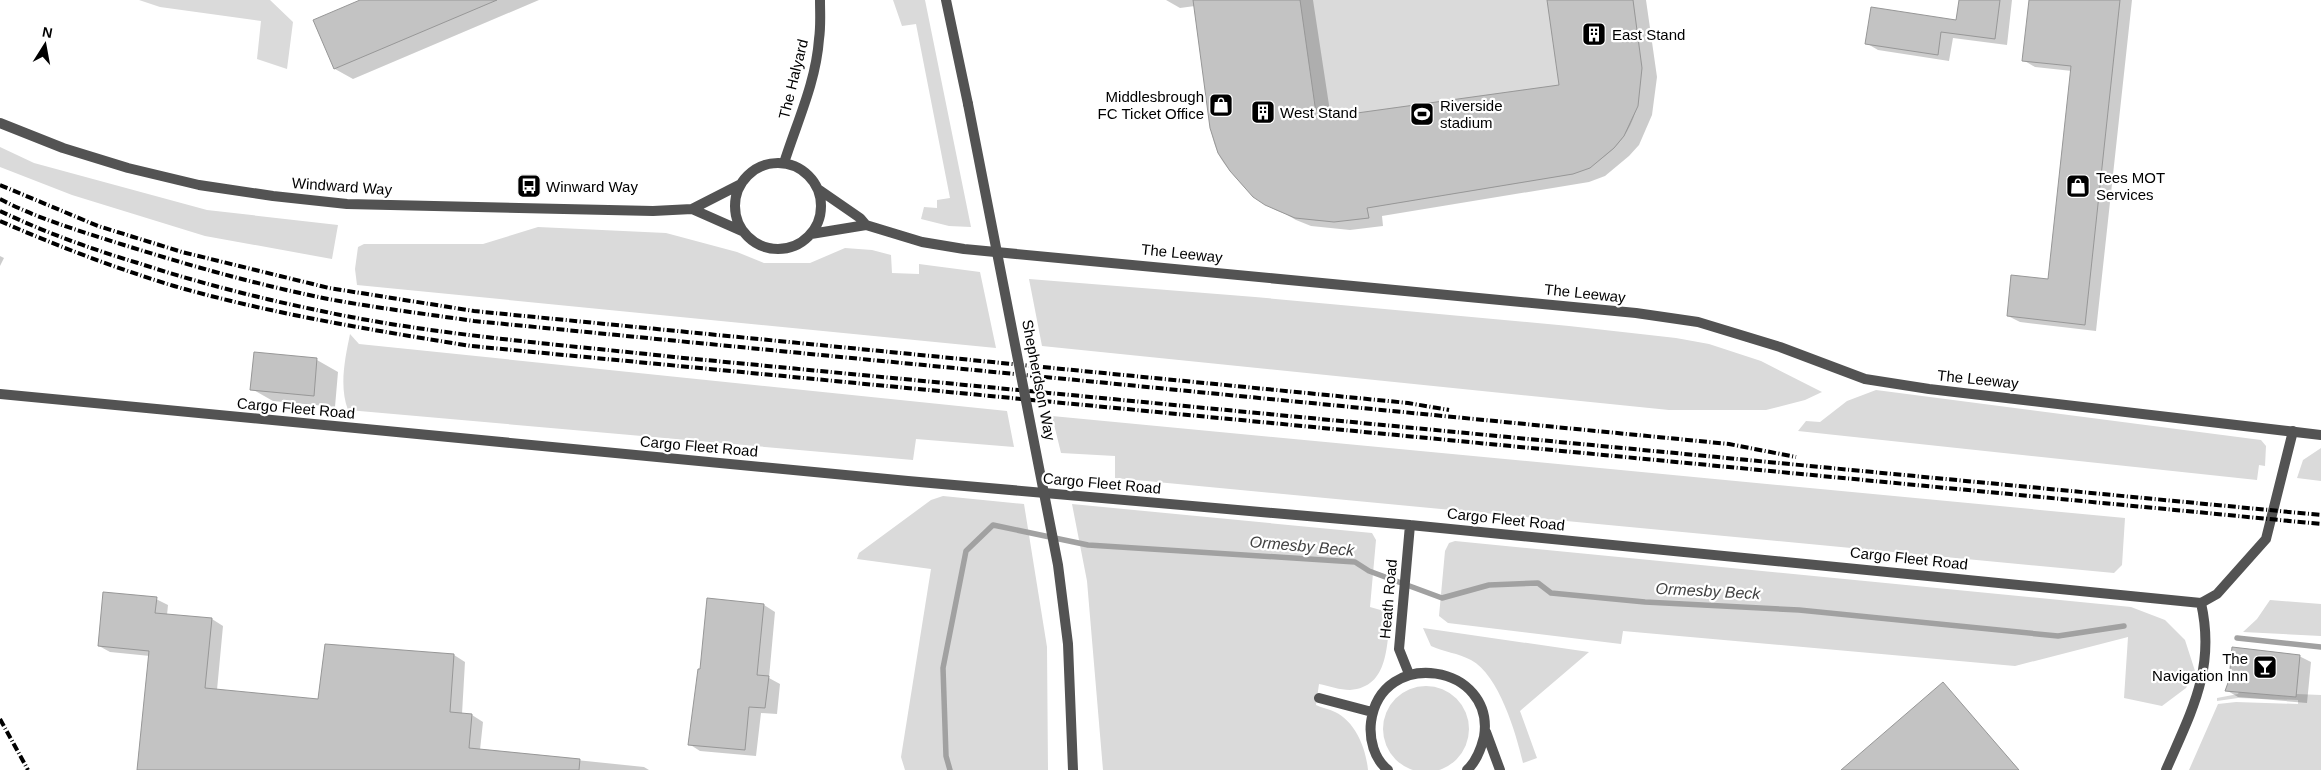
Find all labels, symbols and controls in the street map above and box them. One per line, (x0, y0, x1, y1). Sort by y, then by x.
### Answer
north arrow (20, 20, 70, 70)
building icon: East Stand (1581, 21, 1607, 47)
text: N (41, 23, 54, 41)
place label: East Stand (1612, 26, 1685, 43)
street label: The Halyard (775, 37, 811, 121)
place label: Middlesbrough FC Ticket Office (1098, 88, 1204, 122)
shop icon: Middlesbrough FC Ticket Office (1208, 92, 1234, 118)
place label: Riverside stadium (1440, 97, 1503, 131)
building icon: West Stand (1250, 99, 1276, 125)
sports icon: Riverside stadium (1409, 101, 1435, 127)
place label: West Stand (1280, 104, 1357, 121)
place label: Tees MOT Services (2096, 169, 2165, 203)
bus stop icon: Winward Way (516, 173, 542, 199)
shop icon: Tees MOT Services (2065, 173, 2091, 199)
street label: Windward Way (291, 174, 393, 198)
place label: Winward Way (546, 178, 638, 195)
street label: The Leeway (1140, 240, 1224, 266)
street label: The Leeway (1543, 280, 1627, 306)
street label: Shepherdson Way (1019, 318, 1059, 442)
street label: The Leeway (1936, 366, 2020, 392)
street label: Cargo Fleet Road (236, 394, 356, 422)
street label: Cargo Fleet Road (639, 432, 759, 460)
street label: Cargo Fleet Road (1042, 469, 1162, 497)
street label: Cargo Fleet Road (1446, 504, 1566, 534)
water label: Ormesby Beck (1249, 533, 1356, 559)
street label: Cargo Fleet Road (1849, 543, 1969, 573)
street label: Heath Road (1376, 558, 1400, 640)
water label: Ormesby Beck (1655, 580, 1762, 602)
place label: The Navigation Inn (2152, 650, 2248, 684)
bar icon: The Navigation Inn (2252, 654, 2278, 680)

